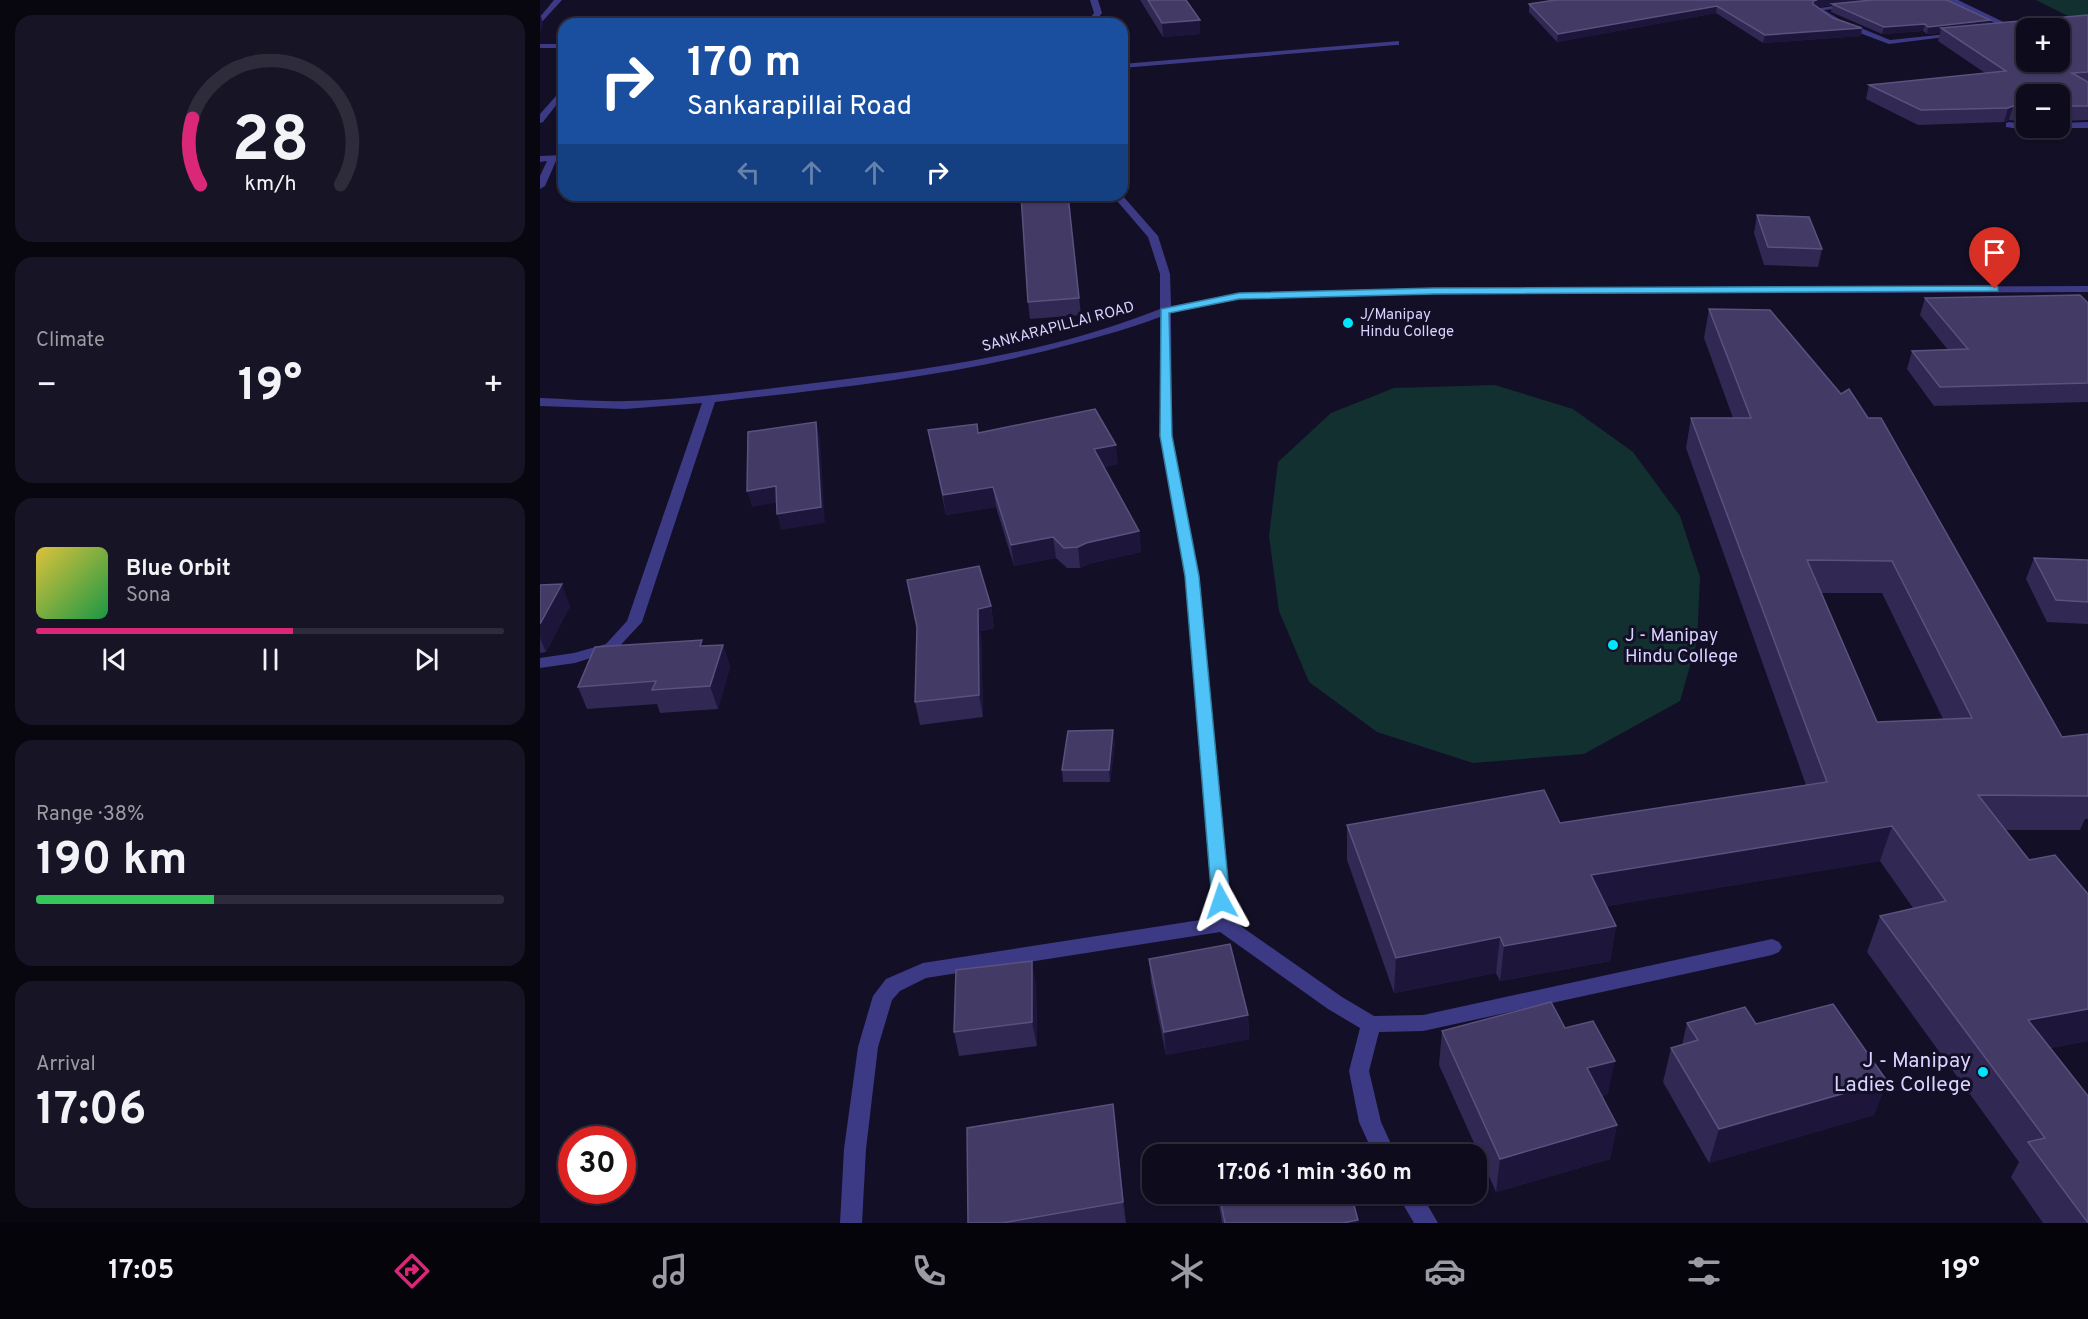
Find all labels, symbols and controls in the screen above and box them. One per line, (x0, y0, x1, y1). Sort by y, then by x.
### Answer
map controls (2016, 18, 2070, 138)
button: + (2016, 18, 2070, 72)
text: 170 m (687, 38, 801, 91)
icon: right (588, 42, 666, 120)
button: − (2016, 84, 2070, 138)
text: Sankarapillai Road (687, 90, 912, 124)
text: 28 (231, 104, 309, 183)
icon: left (732, 156, 765, 189)
icon: ahead (795, 156, 828, 189)
icon: ahead (858, 156, 891, 189)
icon: right (921, 156, 954, 189)
text: km/h (244, 172, 296, 199)
pin (1969, 227, 2020, 289)
icon: arrive (1978, 236, 2011, 269)
street label: SANKARAPILLAI ROAD (980, 298, 1137, 357)
place label: J/Manipay Hindu College (1360, 306, 1454, 342)
marker: J/Manipay Hindu College (1341, 316, 1355, 330)
text: Climate (36, 328, 105, 354)
text: 19° (238, 359, 302, 416)
text: − (36, 366, 57, 408)
text: + (483, 366, 504, 408)
text: Blue Orbit (126, 556, 231, 583)
text: Sona (126, 583, 171, 609)
place label: J - Manipay Hindu College (1625, 625, 1738, 669)
marker: J - Manipay Hindu College (1606, 638, 1620, 652)
icon: previous (98, 643, 131, 676)
icon: pause (254, 643, 287, 676)
icon: next (410, 643, 443, 676)
text: Range · 38% (36, 802, 144, 828)
text: 190 km (36, 833, 187, 890)
position arrow (1189, 869, 1253, 933)
place label: J - Manipay Ladies College (1834, 1048, 1971, 1099)
text: Arrival (36, 1052, 96, 1078)
marker: J - Manipay Ladies College (1976, 1065, 1990, 1079)
text: 17:06 (36, 1083, 146, 1140)
speed limit sign: 30 (558, 1126, 636, 1204)
text: 17:06 · 1 min · 360 m (1217, 1160, 1412, 1187)
icon: directions (391, 1250, 433, 1292)
icon: music (649, 1250, 691, 1292)
icon: phone (908, 1250, 950, 1292)
icon: climate (1166, 1250, 1208, 1292)
icon: car (1424, 1250, 1466, 1292)
icon: filters (1683, 1250, 1725, 1292)
text: 17:05 (108, 1254, 174, 1288)
text: 19° (1941, 1254, 1980, 1288)

